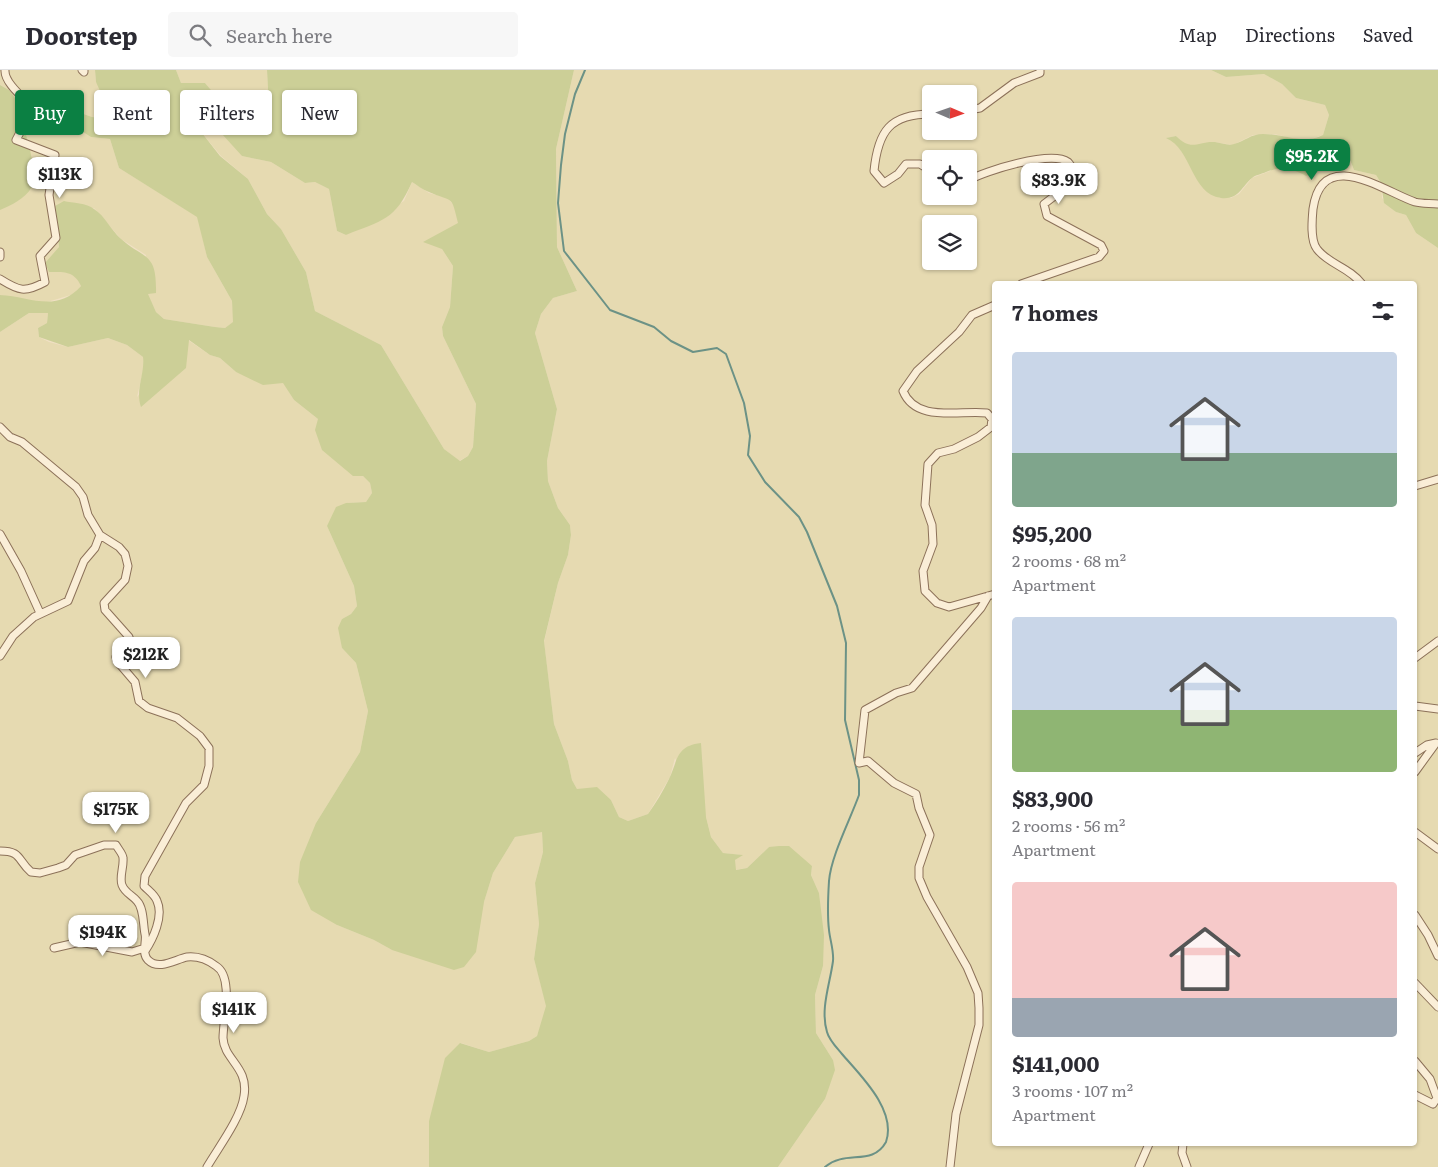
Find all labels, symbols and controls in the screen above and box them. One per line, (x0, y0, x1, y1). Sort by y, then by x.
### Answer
search box (168, 12, 518, 57)
text: Doorstep (25, 17, 138, 52)
icon: search (186, 21, 214, 49)
text: Search here (226, 21, 332, 49)
text: Map (1179, 21, 1217, 48)
text: Directions (1245, 21, 1335, 48)
text: Saved (1363, 21, 1413, 48)
north arrow (922, 85, 978, 140)
map controls (922, 85, 977, 270)
chip: Buy (15, 90, 84, 135)
chip: Rent (94, 90, 170, 135)
chip: Filters (180, 90, 272, 135)
chip: New (282, 90, 357, 135)
pin: $95.2K (1271, 138, 1353, 181)
text: $95.2K (1285, 143, 1339, 167)
button: locate (922, 150, 977, 205)
pin: $113K (25, 156, 95, 199)
text: $113K (38, 161, 82, 185)
pin: $83.9K (1018, 162, 1100, 205)
text: $83.9K (1032, 167, 1086, 191)
button: layers (922, 215, 977, 270)
text: 7 homes (1012, 296, 1098, 327)
icon: filters (1369, 297, 1397, 325)
icon: home (1160, 384, 1250, 474)
text: $95,200 (1012, 517, 1092, 548)
text: 2 rooms · 68 m² (1012, 548, 1126, 572)
text: Apartment (1012, 572, 1096, 596)
pin: $212K (111, 636, 181, 679)
text: $212K (123, 641, 169, 665)
icon: home (1160, 649, 1250, 739)
text: $83,900 (1012, 782, 1093, 813)
pin: $175K (81, 792, 151, 834)
text: $175K (93, 796, 139, 820)
text: 2 rooms · 56 m² (1012, 813, 1125, 837)
text: Apartment (1012, 837, 1096, 861)
pin: $194K (68, 914, 138, 957)
icon: home (1160, 914, 1250, 1004)
text: $194K (79, 919, 127, 943)
pin: $141K (199, 992, 269, 1034)
text: $141K (212, 996, 256, 1020)
text: $141,000 (1012, 1047, 1099, 1078)
text: 3 rooms · 107 m² (1012, 1078, 1133, 1102)
text: Apartment (1012, 1102, 1096, 1126)

